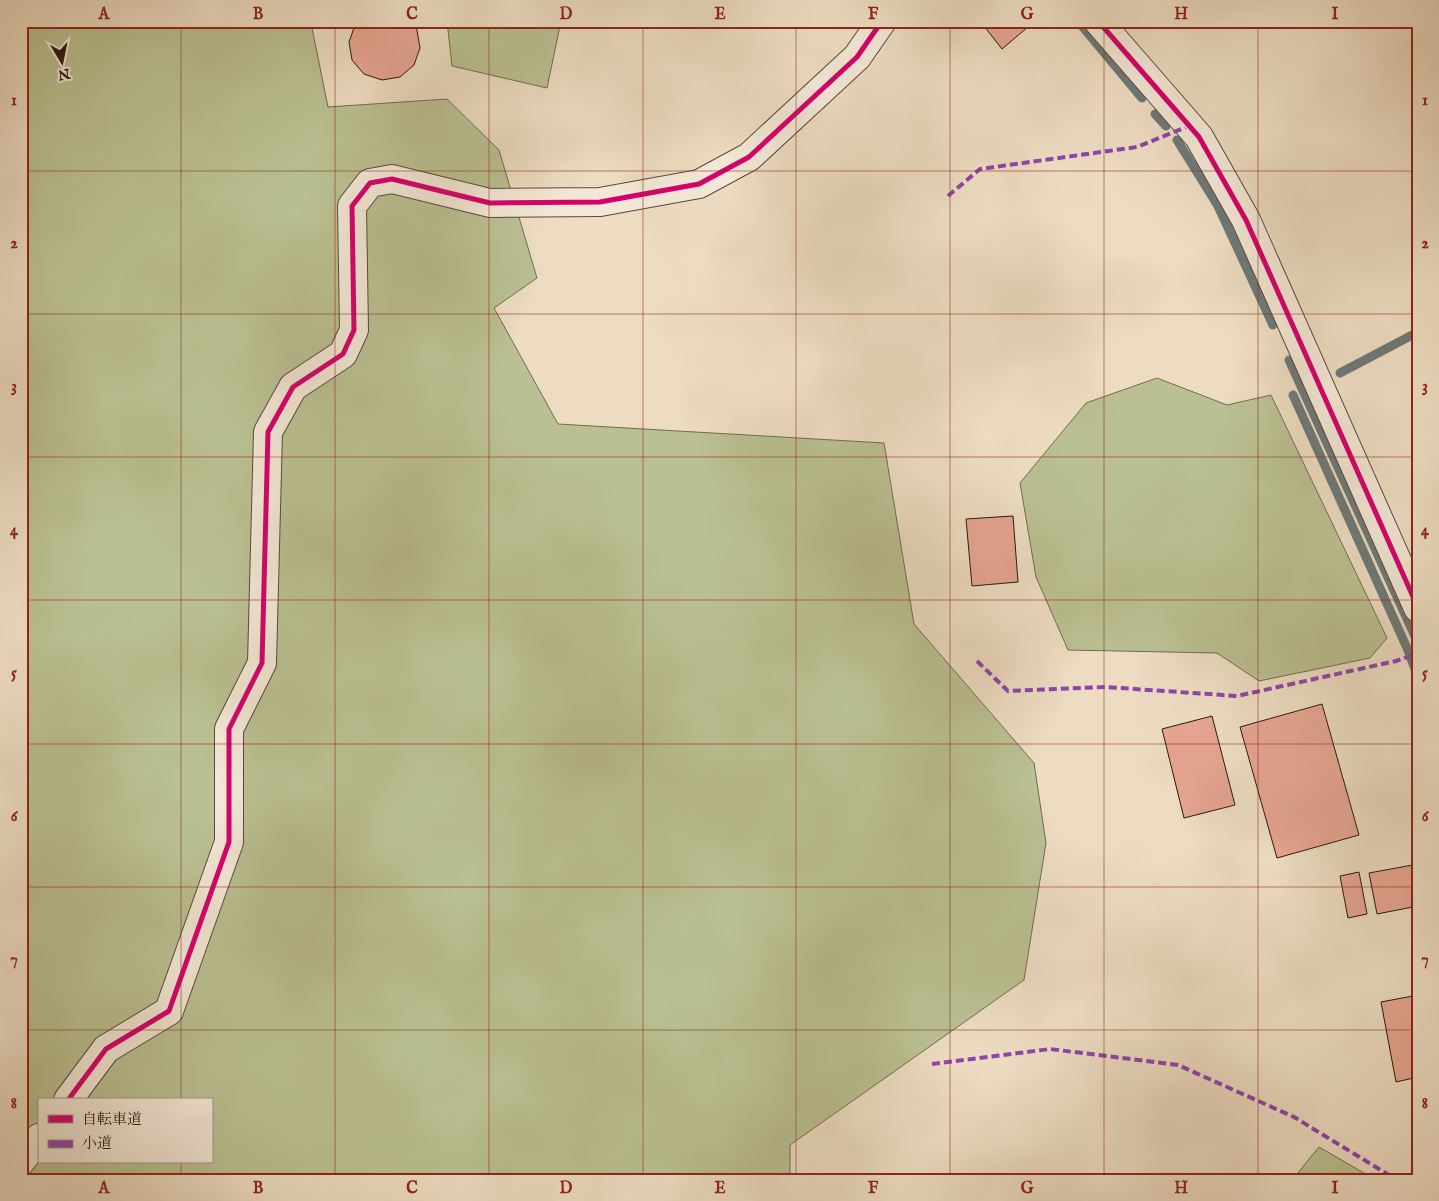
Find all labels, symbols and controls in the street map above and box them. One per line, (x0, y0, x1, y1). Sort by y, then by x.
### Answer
text: A (98, 5, 111, 25)
text: B (253, 5, 264, 25)
text: C (406, 5, 418, 25)
text: D (560, 5, 573, 25)
text: E (714, 5, 726, 25)
text: F (868, 5, 879, 25)
text: G (1021, 5, 1034, 25)
text: H (1174, 5, 1188, 25)
text: I (1332, 5, 1339, 25)
north arrow (38, 38, 88, 88)
text: N (57, 64, 73, 84)
text: 1 (11, 91, 17, 111)
text: 1 (1422, 91, 1428, 111)
text: 2 (10, 234, 18, 254)
text: 2 (1421, 234, 1429, 254)
text: 3 (11, 377, 17, 397)
text: 3 (1422, 377, 1428, 397)
text: 4 (10, 521, 19, 541)
text: 4 (1421, 521, 1430, 541)
text: 5 (11, 664, 17, 684)
text: 5 (1422, 664, 1428, 684)
text: 6 (11, 807, 19, 827)
text: 6 (1422, 807, 1430, 827)
text: 7 (10, 950, 18, 970)
text: 7 (1421, 950, 1429, 970)
text: 8 (11, 1094, 17, 1114)
text: 8 (1422, 1094, 1428, 1114)
legend (38, 1098, 212, 1164)
text: 自転車道 (82, 1110, 142, 1129)
text: 小道 (82, 1134, 112, 1153)
text: A (98, 1179, 111, 1199)
text: B (253, 1179, 264, 1199)
text: C (406, 1179, 418, 1199)
text: D (560, 1179, 573, 1199)
text: E (714, 1179, 726, 1199)
text: F (868, 1179, 879, 1199)
text: G (1021, 1179, 1034, 1199)
text: H (1174, 1179, 1188, 1199)
text: I (1332, 1179, 1339, 1199)

